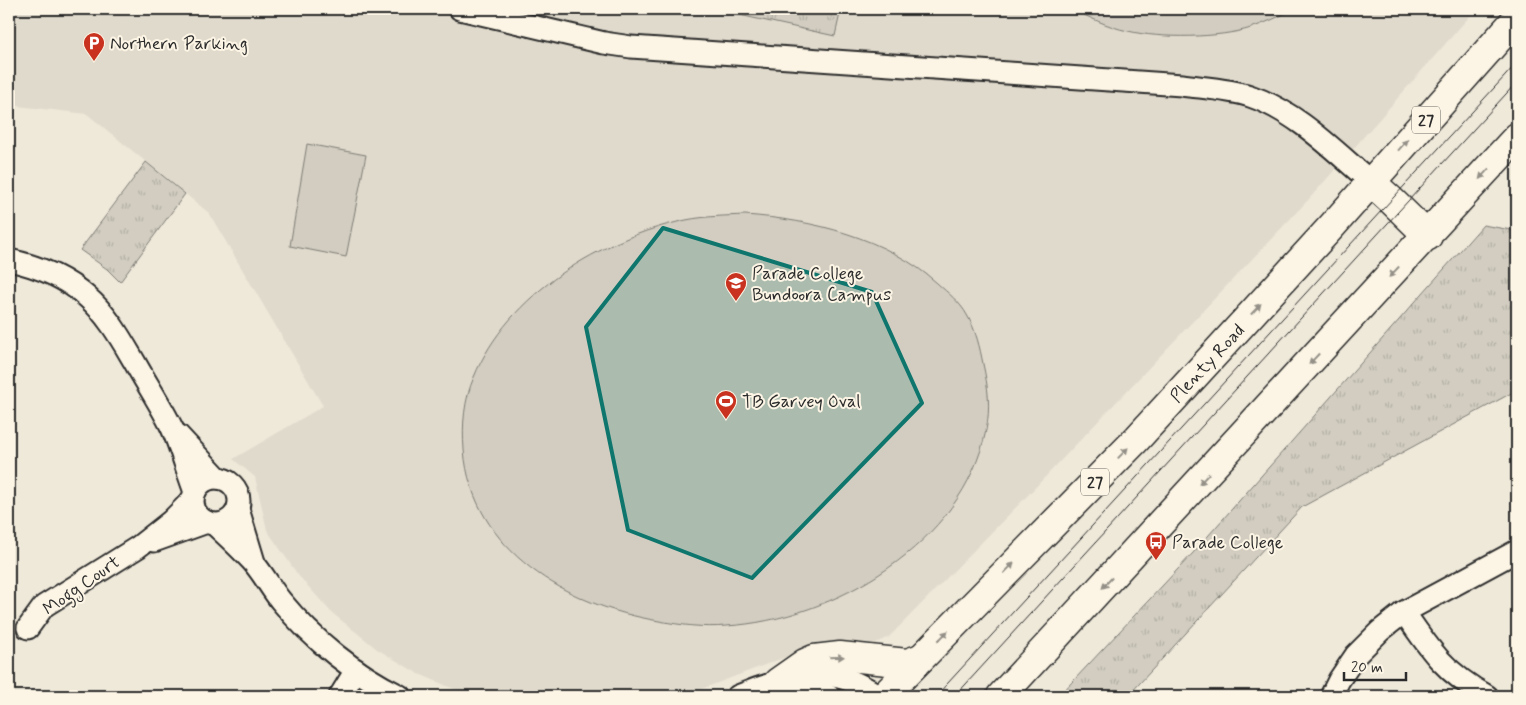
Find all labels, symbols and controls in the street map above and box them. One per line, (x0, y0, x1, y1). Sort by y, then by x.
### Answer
parking icon: Northern Parking (82, 31, 106, 62)
place label: Northern Parking (110, 32, 248, 56)
road number: 27 (1412, 106, 1440, 134)
one-way arrow (1397, 140, 1409, 152)
one-way arrow (1479, 167, 1490, 180)
place label: Parade College Bundoora Campus (752, 262, 891, 307)
one-way arrow (1389, 265, 1400, 278)
school or university icon: Parade College Bundoora Campus (724, 271, 748, 302)
one-way arrow (1250, 303, 1262, 315)
street label: Plenty Road (1165, 319, 1250, 408)
one-way arrow (1308, 353, 1320, 365)
sports icon: TB Garvey Oval (714, 389, 738, 420)
place label: TB Garvey Oval (742, 390, 861, 414)
one-way arrow (1117, 447, 1129, 459)
road number: 27 (1081, 468, 1109, 496)
one-way arrow (1198, 472, 1209, 485)
bus stop icon: Parade College (1144, 530, 1168, 561)
place label: Parade College (1172, 531, 1283, 555)
street label: Mogg Court (38, 550, 126, 623)
one-way arrow (1003, 563, 1015, 575)
one-way arrow (1101, 576, 1113, 588)
one-way arrow (936, 630, 948, 642)
scale bar (1344, 650, 1406, 682)
one-way arrow (829, 652, 845, 660)
text: 20 m (1351, 658, 1383, 678)

